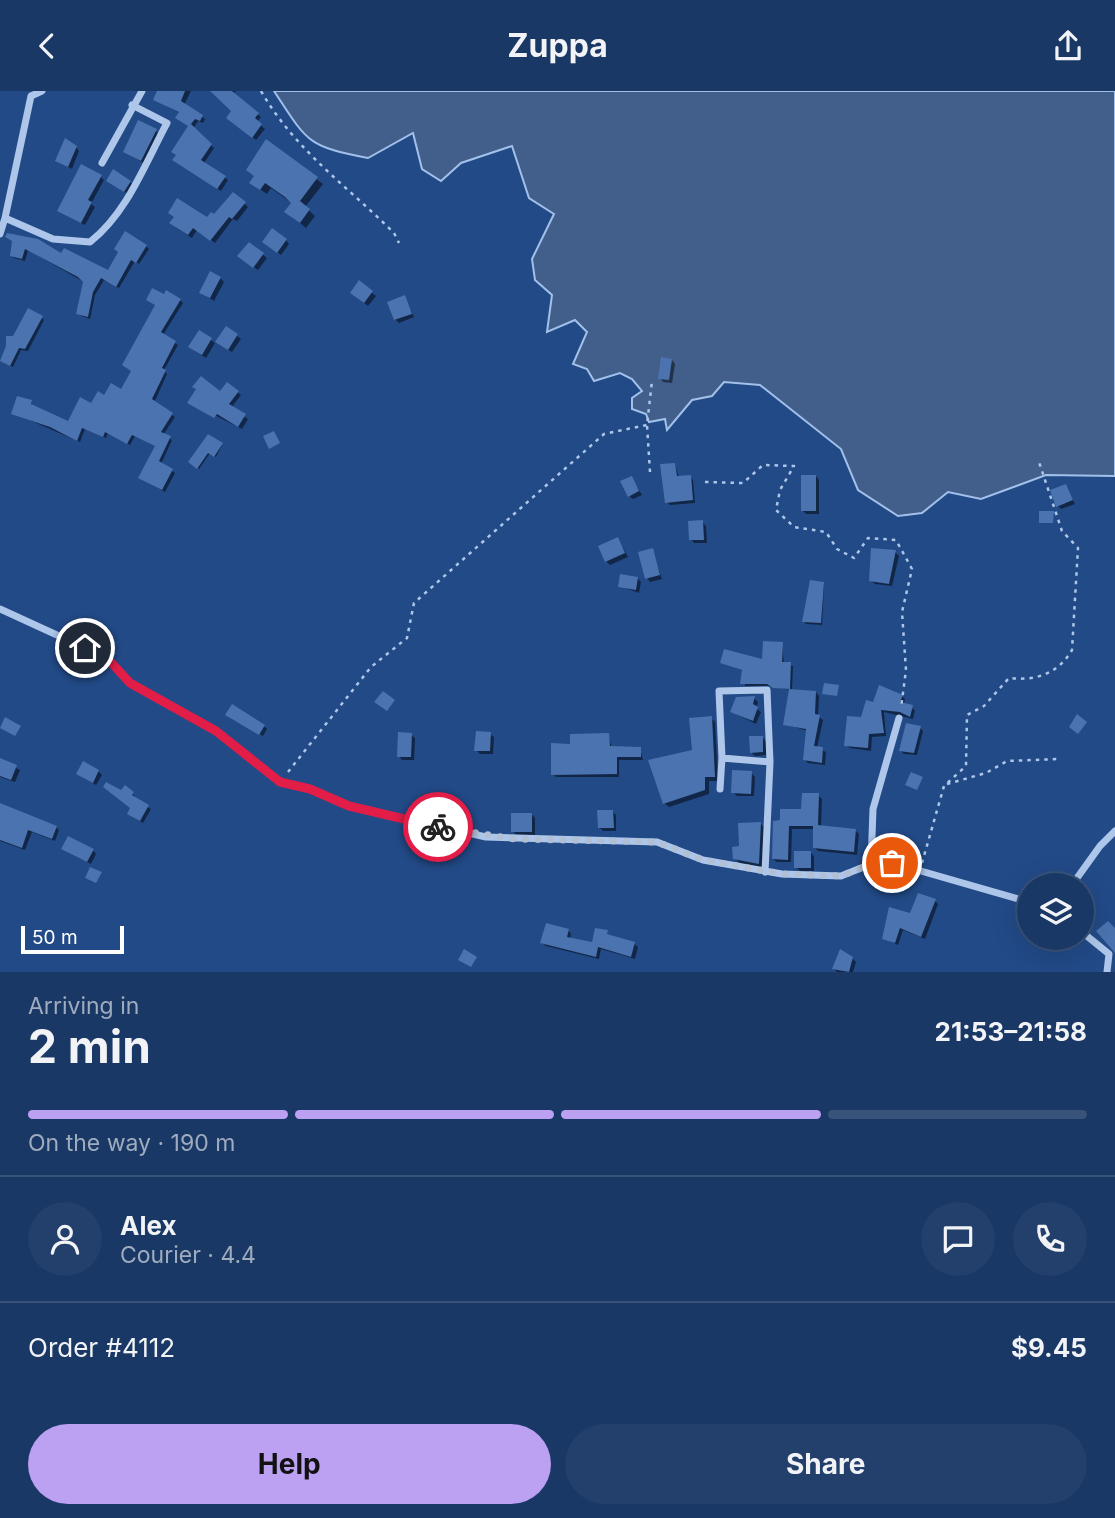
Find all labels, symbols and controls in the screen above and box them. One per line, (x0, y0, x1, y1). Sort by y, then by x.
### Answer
text: Zuppa (507, 26, 608, 65)
icon: back (28, 27, 66, 65)
icon: share (1049, 27, 1087, 65)
pin (55, 618, 115, 678)
icon: home (66, 629, 104, 667)
courier (403, 792, 473, 862)
icon: bike (419, 808, 457, 846)
pin (862, 833, 922, 893)
icon: bag (873, 844, 911, 882)
map controls (1017, 873, 1094, 950)
button: layers (1017, 873, 1094, 950)
scale bar (21, 923, 124, 955)
text: 50 m (32, 926, 78, 949)
text: Arriving in (28, 992, 139, 1020)
text: 21:53–21:58 (935, 1016, 1087, 1047)
text: 2 min (28, 1018, 151, 1074)
text: On the way · 190 m (28, 1129, 235, 1157)
button: person (28, 1202, 102, 1276)
button: chat (921, 1202, 995, 1276)
button: phone (1013, 1202, 1087, 1276)
text: Alex (120, 1210, 177, 1241)
text: Courier · 4.4 (120, 1241, 256, 1269)
text: Order #4112 (28, 1332, 175, 1363)
text: $9.45 (1011, 1332, 1087, 1363)
button: Help (28, 1424, 551, 1504)
button: Share (565, 1424, 1087, 1504)

